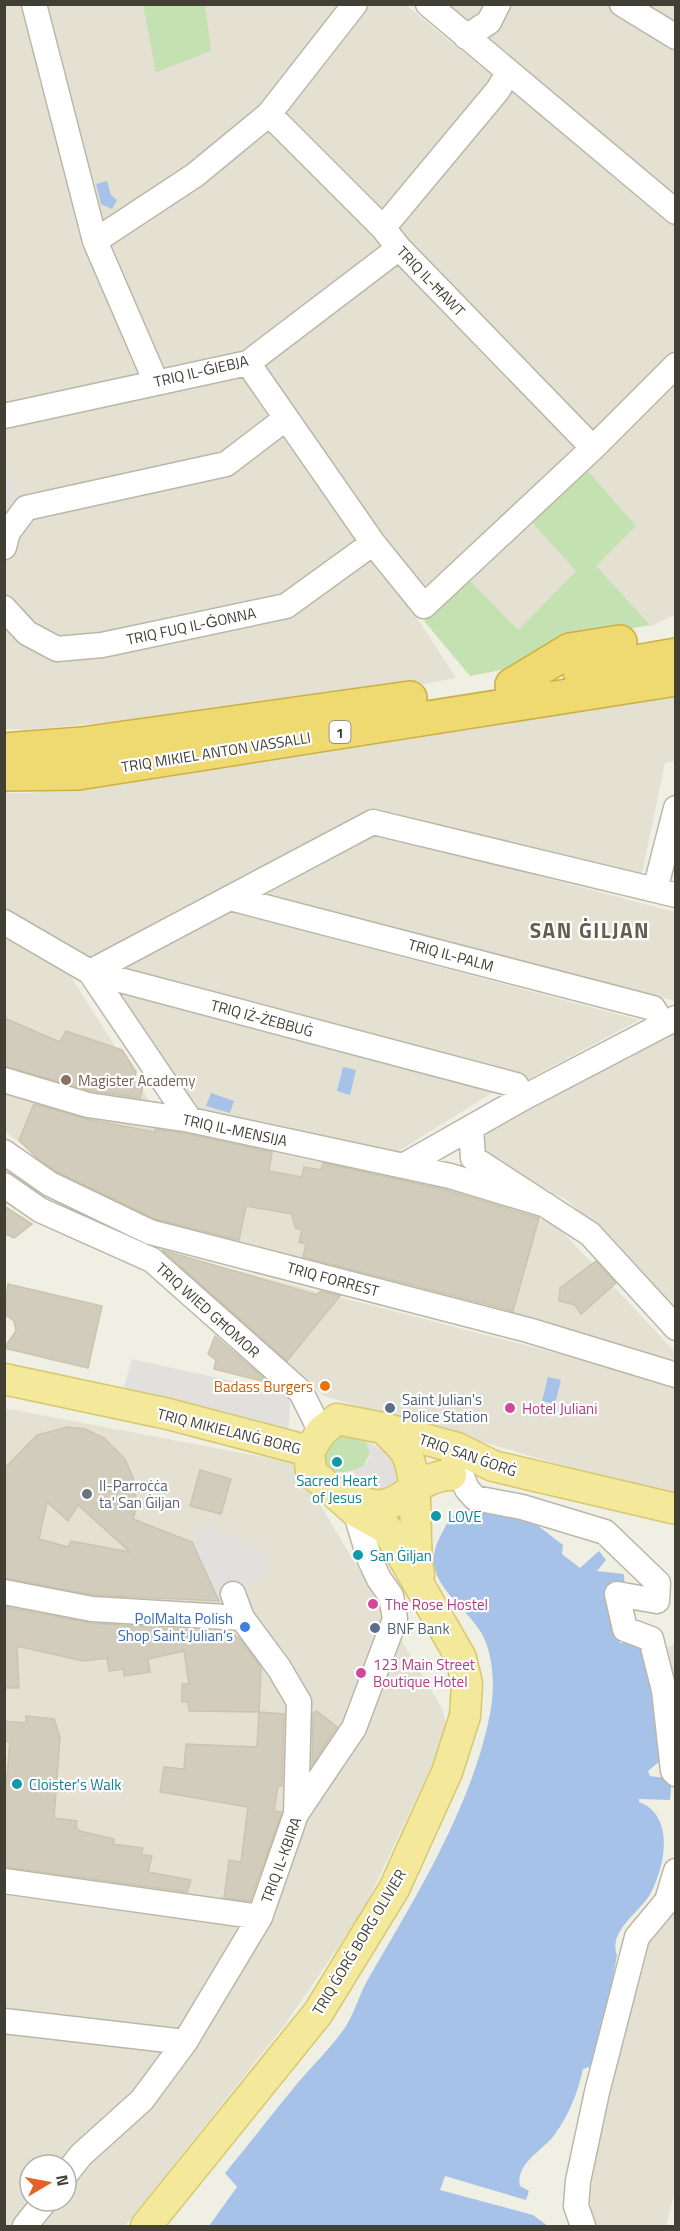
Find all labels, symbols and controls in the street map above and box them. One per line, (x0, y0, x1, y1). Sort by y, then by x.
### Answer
street label: TRIQ IL-ĦAWT (391, 240, 471, 322)
street label: TRIQ IL-ǴIEBJA (151, 349, 251, 393)
street label: TRIQ FUQ IL-ǴONNA (124, 601, 258, 651)
road number: 1 (330, 721, 350, 743)
street label: TRIQ MIKIEL ANTON VASSALLI (120, 726, 312, 778)
district label: SAN ĠILJAN (530, 914, 650, 946)
street label: TRIQ IL-PALM (406, 933, 496, 977)
street label: TRIQ IŻ-ŻEBBUĠ (208, 993, 316, 1043)
place label: Magister Academy (78, 1069, 196, 1092)
marker: Magister Academy (59, 1073, 73, 1087)
street label: TRIQ IL-MENSIJA (181, 1108, 289, 1152)
street label: TRIQ FORREST (284, 1256, 382, 1302)
street label: TRIQ WIED GĦOMOR (151, 1257, 265, 1363)
place label: Badass Burgers (214, 1375, 313, 1398)
marker: Badass Burgers (318, 1379, 332, 1393)
place label: Saint Julian's Police Station (402, 1388, 488, 1428)
place label: Hotel Juliani (522, 1397, 597, 1420)
marker: Saint Julian's Police Station (383, 1401, 397, 1415)
marker: Hotel Juliani (503, 1401, 517, 1415)
street label: TRIQ MIKIELANĠ BORG (155, 1402, 303, 1460)
street label: TRIQ SAN ĠORĠ (416, 1428, 520, 1482)
marker: Sacred Heart of Jesus (330, 1455, 344, 1469)
place label: Sacred Heart of Jesus (296, 1469, 379, 1509)
place label: Il-Parroċċa ta' San Ġiljan (99, 1474, 180, 1514)
marker: Il-Parroċċa ta' San Ġiljan (80, 1487, 94, 1501)
place label: LOVE (448, 1505, 482, 1528)
marker: LOVE (429, 1509, 443, 1523)
place label: San Ġiljan (370, 1544, 432, 1567)
marker: San Ġiljan (351, 1548, 365, 1562)
place label: The Rose Hostel (385, 1593, 488, 1616)
marker: The Rose Hostel (366, 1597, 380, 1611)
place label: PolMalta Polish Shop Saint Julian’s (118, 1607, 233, 1647)
place label: BNF Bank (387, 1617, 450, 1640)
marker: PolMalta Polish Shop Saint Julian’s (238, 1620, 252, 1634)
marker: BNF Bank (368, 1621, 382, 1635)
place label: 123 Main Street Boutique Hotel (373, 1653, 476, 1693)
marker: 123 Main Street Boutique Hotel (354, 1666, 368, 1680)
place label: Cloister's Walk (29, 1773, 121, 1796)
marker: Cloister's Walk (10, 1777, 24, 1791)
street label: TRIQ IL-KBIRA (255, 1814, 307, 1906)
street label: TRIQ ĠORĠ BORG OLIVIER (306, 1865, 412, 2019)
north arrow (18, 2153, 78, 2213)
text: N (50, 2173, 76, 2188)

